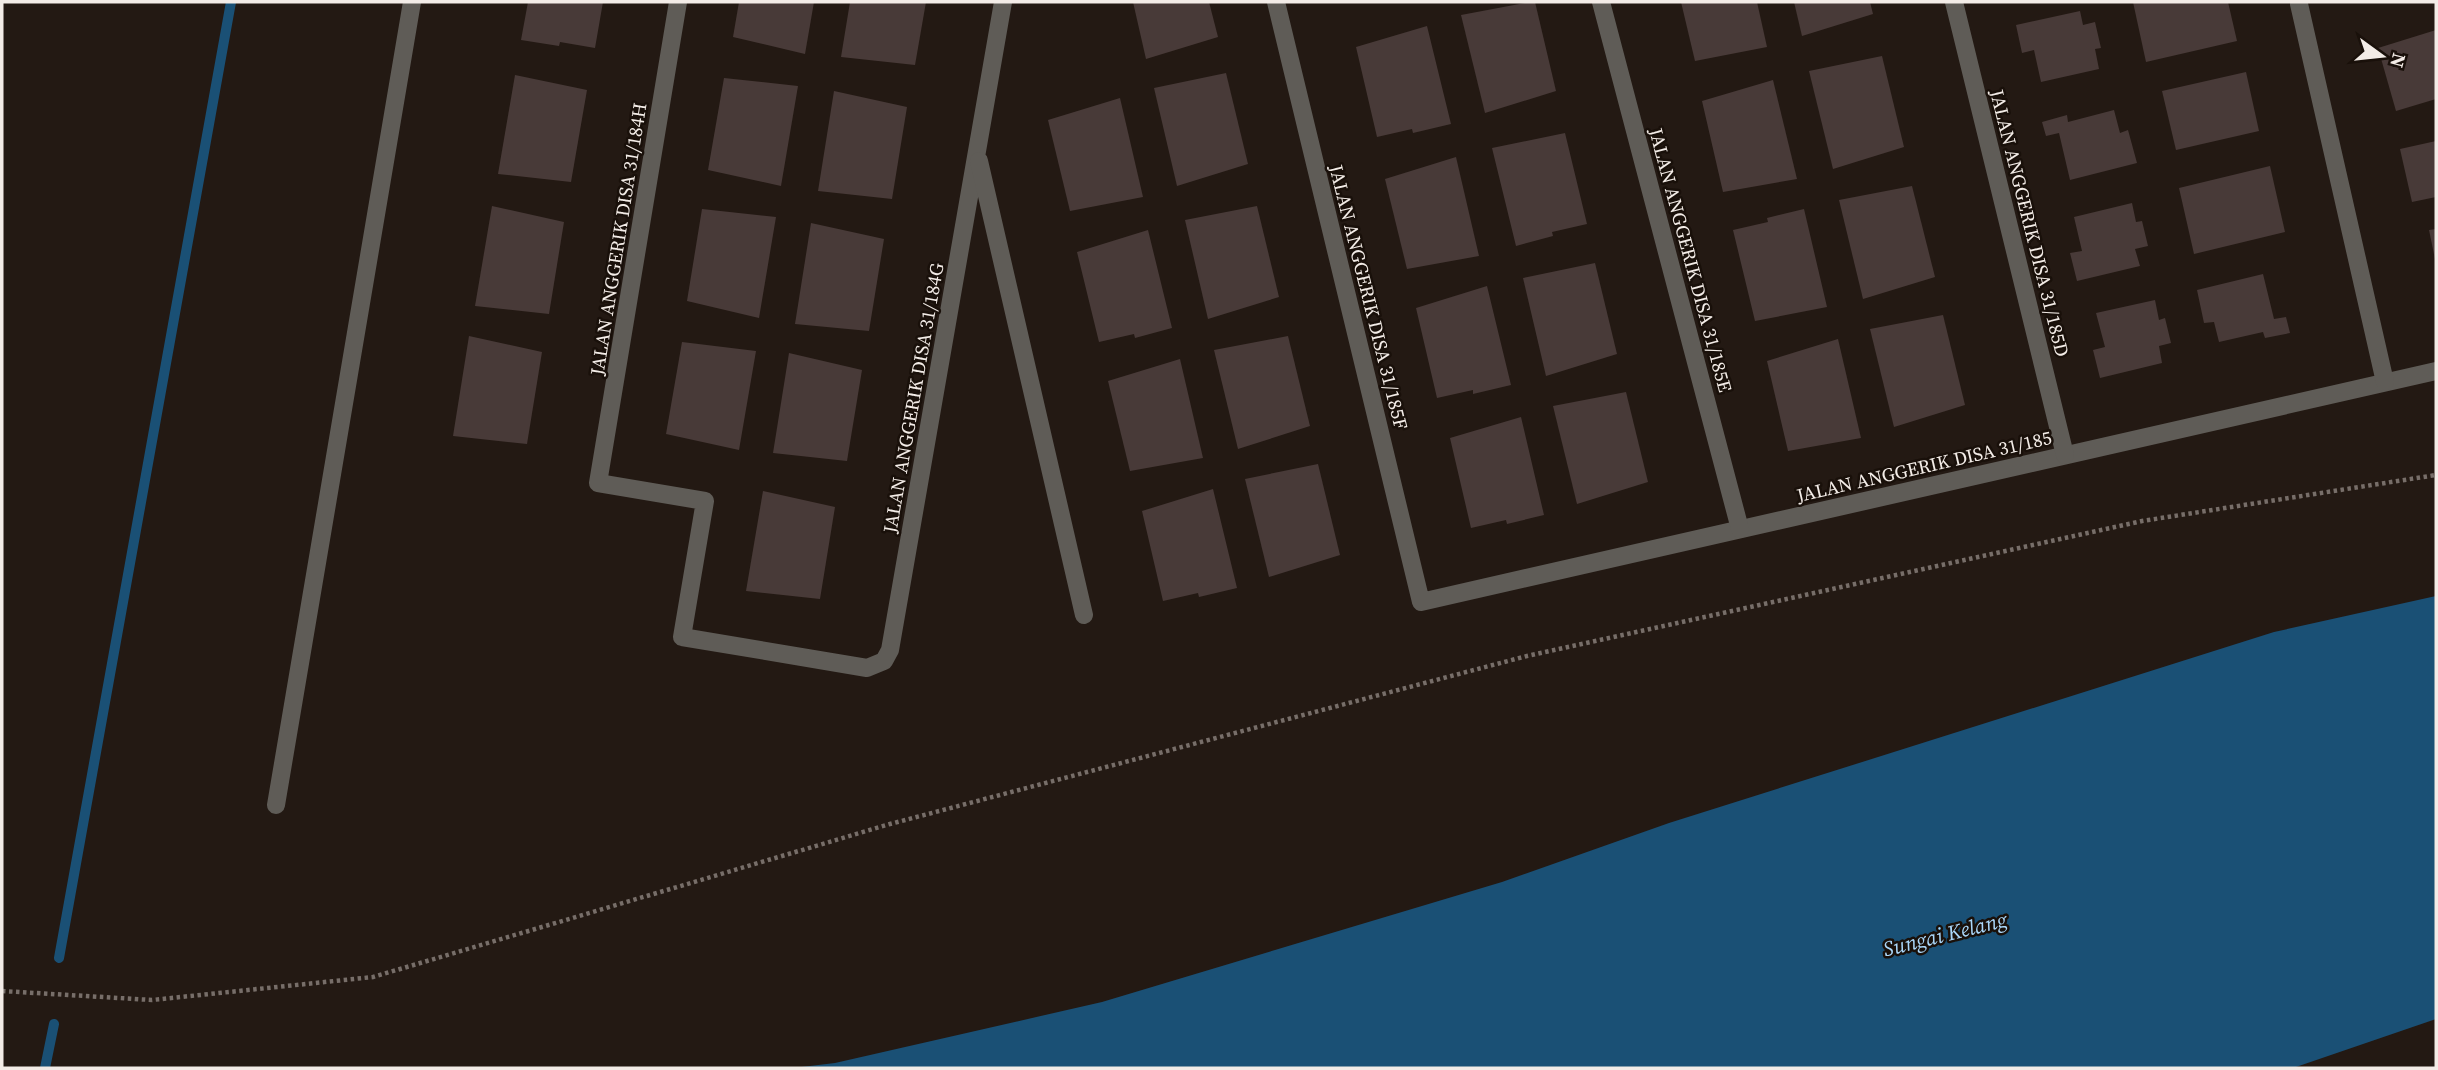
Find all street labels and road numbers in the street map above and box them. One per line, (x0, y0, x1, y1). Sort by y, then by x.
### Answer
street label: JALAN ANGGERIK DISA 31/185D (1984, 86, 2076, 359)
street label: JALAN ANGGERIK DISA 31/184H (583, 101, 652, 378)
street label: JALAN ANGGERIK DISA 31/185E (1643, 124, 1739, 395)
street label: JALAN ANGGERIK DISA 31/185F (1323, 161, 1415, 432)
street label: JALAN ANGGERIK DISA 31/184G (876, 261, 950, 536)
street label: JALAN ANGGERIK DISA 31/185 (1793, 424, 2054, 508)

